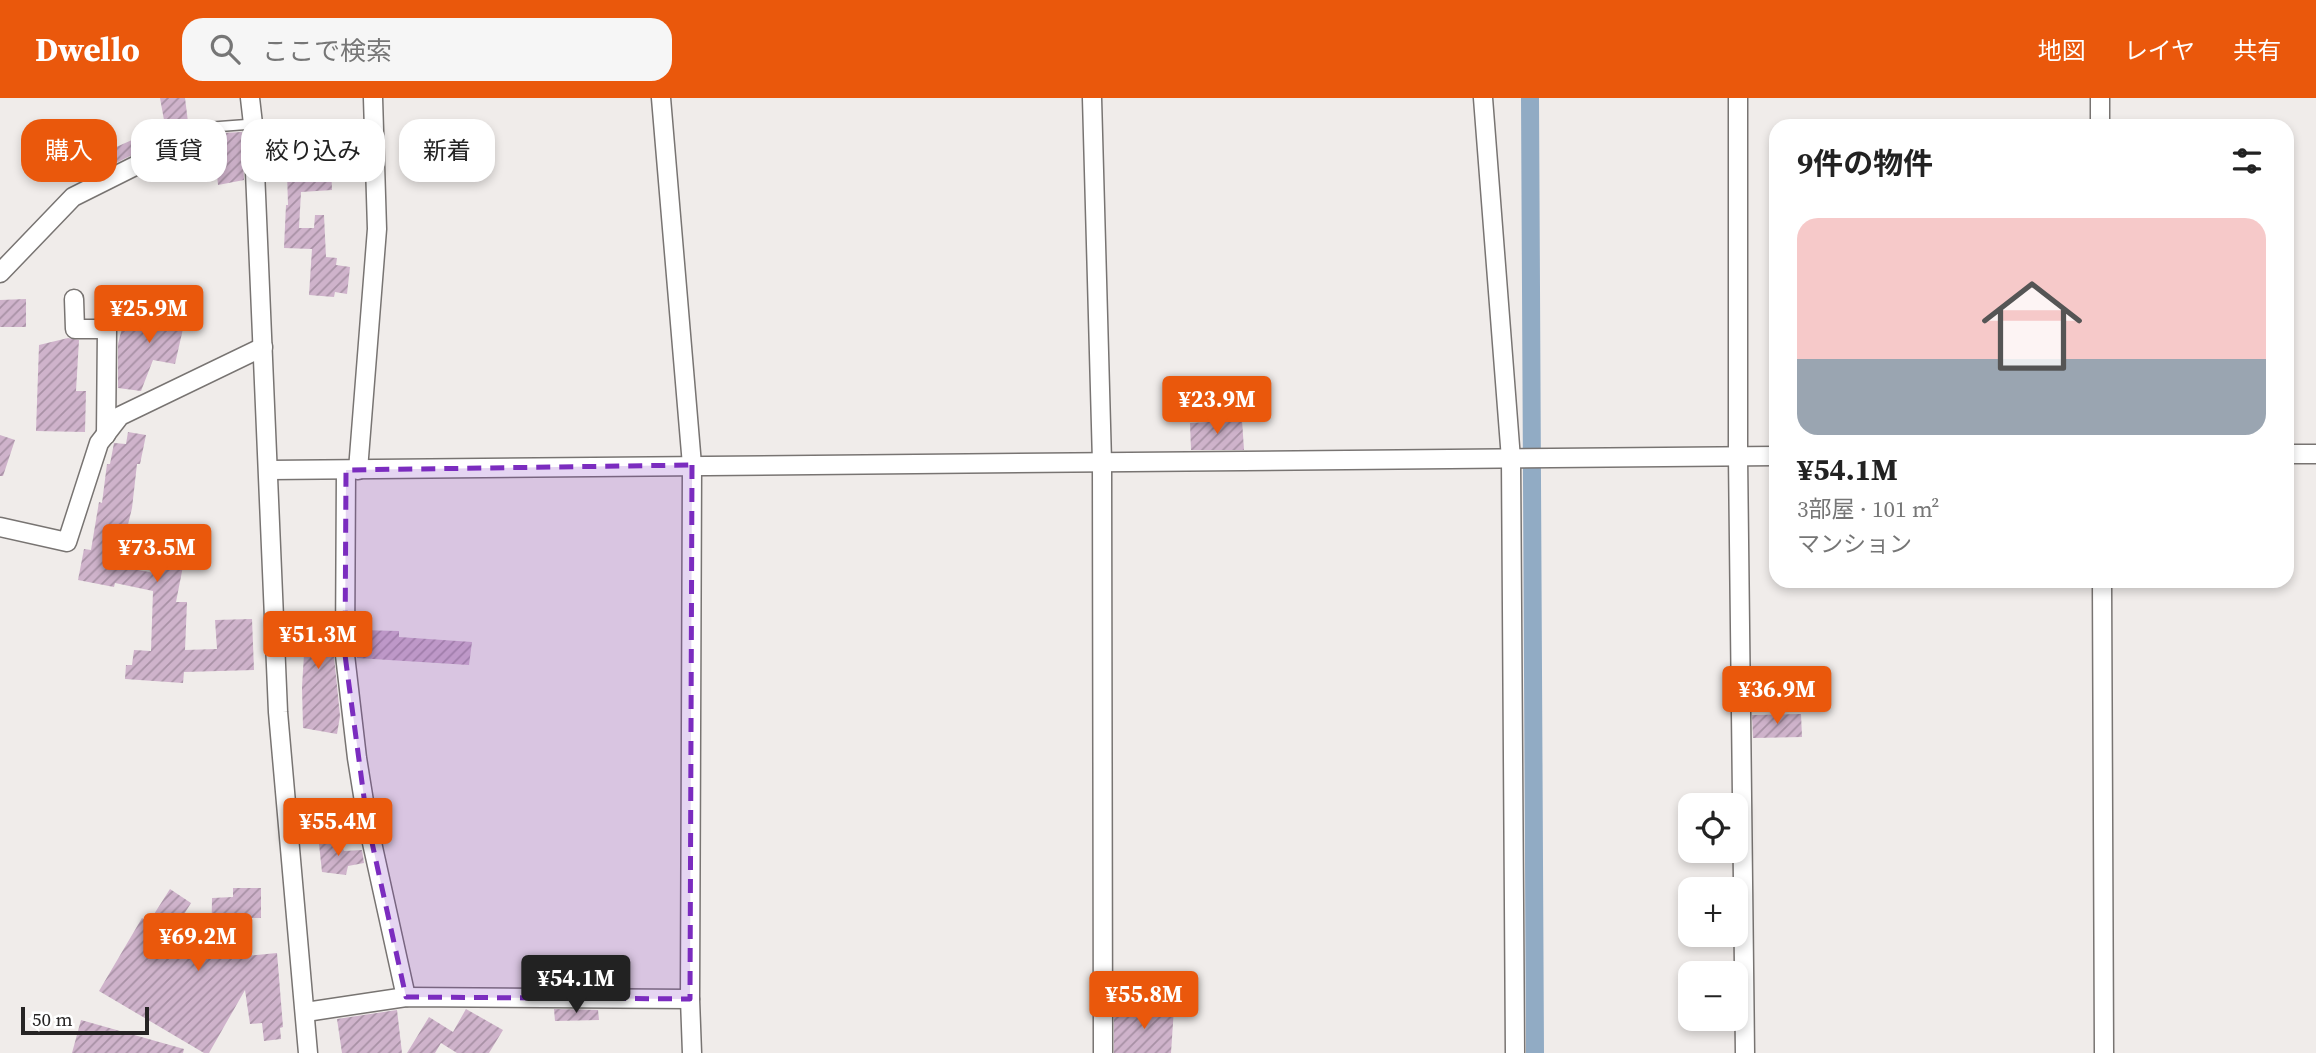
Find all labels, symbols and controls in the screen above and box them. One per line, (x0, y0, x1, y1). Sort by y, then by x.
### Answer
search box (182, 18, 672, 81)
text: Dwello (35, 27, 140, 72)
icon: search (206, 30, 244, 68)
text: ここで検索 (262, 33, 392, 69)
text: 地図 (2038, 34, 2086, 67)
text: レイヤ (2124, 34, 2195, 67)
text: 共有 (2233, 34, 2281, 67)
chip: 購入 (21, 119, 117, 182)
chip: 賃貸 (131, 119, 227, 182)
chip: 絞り込み (241, 119, 385, 182)
chip: 新着 (399, 119, 495, 182)
icon: filters (2228, 142, 2266, 180)
text: 9件の物件 (1797, 143, 1933, 184)
icon: home (1969, 263, 2095, 389)
pin: ¥25.9M (92, 286, 206, 345)
text: ¥25.9M (110, 292, 188, 324)
pin: ¥23.9M (1160, 376, 1274, 436)
text: ¥23.9M (1178, 383, 1256, 415)
text: ¥54.1M (1797, 449, 1898, 490)
text: 3部屋 · 101 m² (1797, 493, 1940, 525)
pin: ¥73.5M (100, 524, 214, 584)
text: マンション (1797, 528, 1912, 560)
text: ¥73.5M (118, 531, 196, 563)
pin: ¥51.3M (261, 612, 375, 671)
text: ¥51.3M (279, 618, 357, 650)
pin: ¥36.9M (1720, 666, 1834, 726)
text: ¥36.9M (1738, 673, 1816, 705)
map controls (1678, 793, 1748, 1031)
button: locate (1678, 793, 1748, 863)
pin: ¥55.4M (281, 798, 395, 858)
text: ¥55.4M (299, 805, 377, 837)
button: + (1678, 877, 1748, 947)
pin: ¥69.2M (141, 914, 255, 973)
text: ¥69.2M (159, 920, 237, 952)
pin: ¥54.1M (519, 956, 633, 1015)
button: − (1678, 961, 1748, 1031)
text: ¥54.1M (537, 962, 615, 994)
pin: ¥55.8M (1087, 972, 1201, 1031)
text: ¥55.8M (1105, 978, 1183, 1010)
scale bar (21, 1004, 149, 1036)
text: 50 m (32, 1006, 73, 1032)

